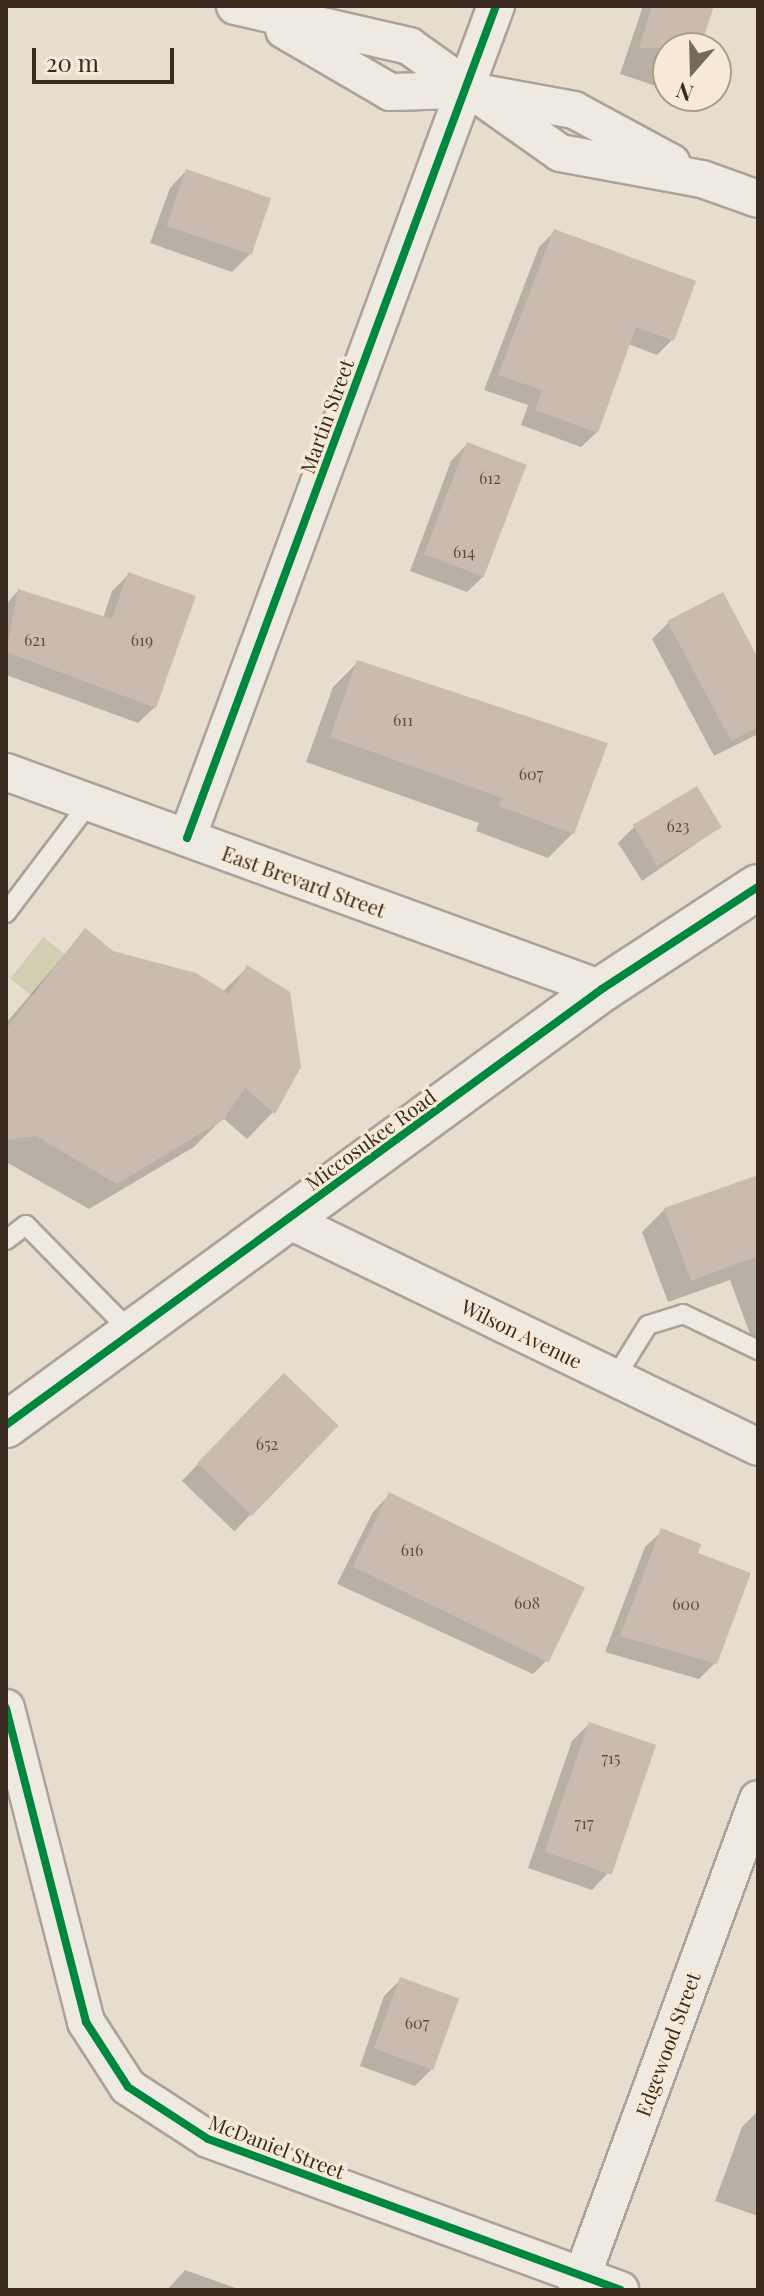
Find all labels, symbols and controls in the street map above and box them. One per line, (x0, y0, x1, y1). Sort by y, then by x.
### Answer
scale bar (36, 32, 178, 82)
north arrow (652, 32, 732, 112)
text: 20 m (46, 46, 99, 78)
text: N (672, 76, 697, 109)
street label: Martin Street (294, 356, 358, 476)
house number: 612 (479, 468, 501, 488)
house number: 614 (453, 542, 475, 562)
house number: 621 (24, 630, 46, 650)
house number: 619 (131, 630, 153, 650)
house number: 611 (393, 710, 413, 730)
house number: 607 (519, 764, 543, 784)
house number: 623 (666, 816, 690, 836)
street label: East Brevard Street (219, 840, 389, 922)
street label: Miccosukee Road (300, 1084, 440, 1194)
street label: Wilson Avenue (457, 1293, 587, 1373)
house number: 652 (256, 1434, 278, 1454)
house number: 616 (401, 1540, 423, 1560)
house number: 608 (514, 1593, 540, 1613)
house number: 600 (672, 1594, 700, 1614)
house number: 715 (602, 1748, 620, 1768)
house number: 717 (575, 1813, 593, 1833)
street label: Edgewood Street (630, 1969, 704, 2119)
house number: 607 (405, 2013, 429, 2033)
street label: McDaniel Street (206, 2109, 348, 2183)

